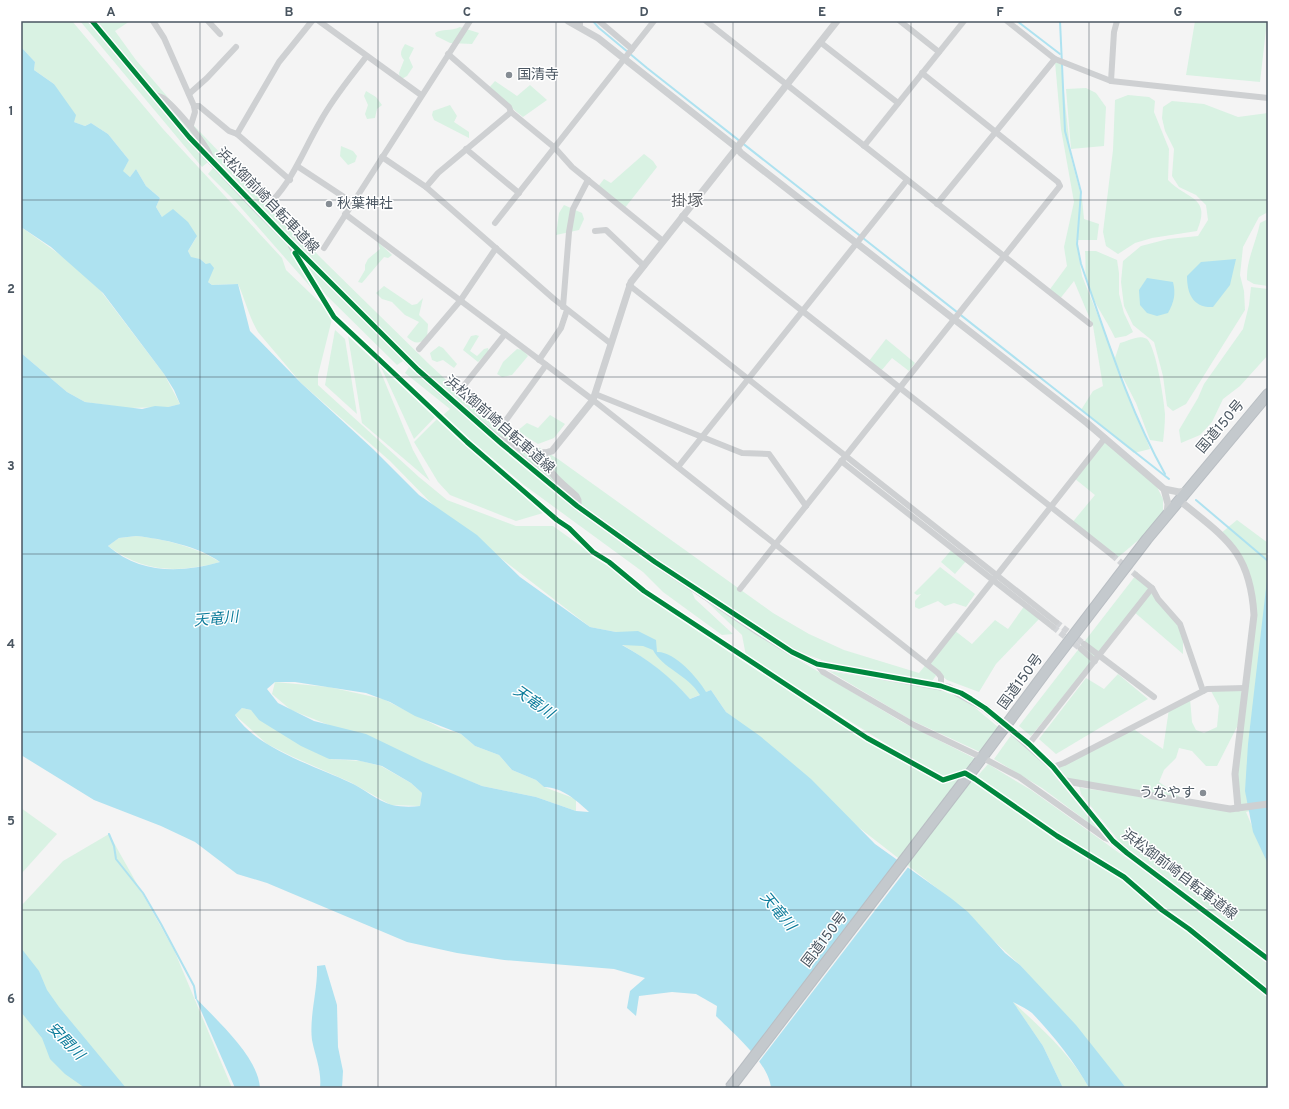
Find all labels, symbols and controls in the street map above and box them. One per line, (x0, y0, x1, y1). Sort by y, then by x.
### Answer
text: A (106, 5, 116, 21)
text: B (285, 5, 294, 21)
text: C (463, 5, 471, 21)
text: D (639, 5, 649, 21)
text: E (818, 5, 826, 21)
text: F (996, 5, 1004, 21)
text: G (1174, 5, 1183, 21)
place label: 国清寺 (517, 67, 559, 84)
marker: 国清寺 (504, 70, 514, 80)
text: 1 (8, 104, 14, 120)
street label: 浜松御前崎自転車道線 (212, 144, 322, 257)
district label: 掛塚 (671, 192, 703, 212)
place label: 秋葉神社 (337, 196, 393, 213)
marker: 秋葉神社 (324, 199, 334, 209)
text: 2 (7, 282, 15, 298)
street label: 浜松御前崎自転車道線 (441, 372, 558, 477)
street label: 国道150号 (1194, 397, 1248, 457)
text: 3 (7, 459, 15, 475)
water label: 天竜川 (193, 608, 241, 631)
text: 4 (7, 637, 15, 653)
street label: 国道150号 (995, 651, 1047, 713)
water label: 天竜川 (509, 682, 559, 725)
place label: うなやす (1139, 785, 1195, 802)
marker: うなやす (1198, 788, 1208, 798)
text: 5 (7, 814, 15, 830)
street label: 浜松御前崎自転車道線 (1118, 825, 1241, 924)
water label: 天竜川 (755, 889, 800, 937)
street label: 国道150号 (799, 909, 851, 971)
text: 6 (7, 992, 15, 1008)
water label: 安間川 (43, 1019, 89, 1066)

